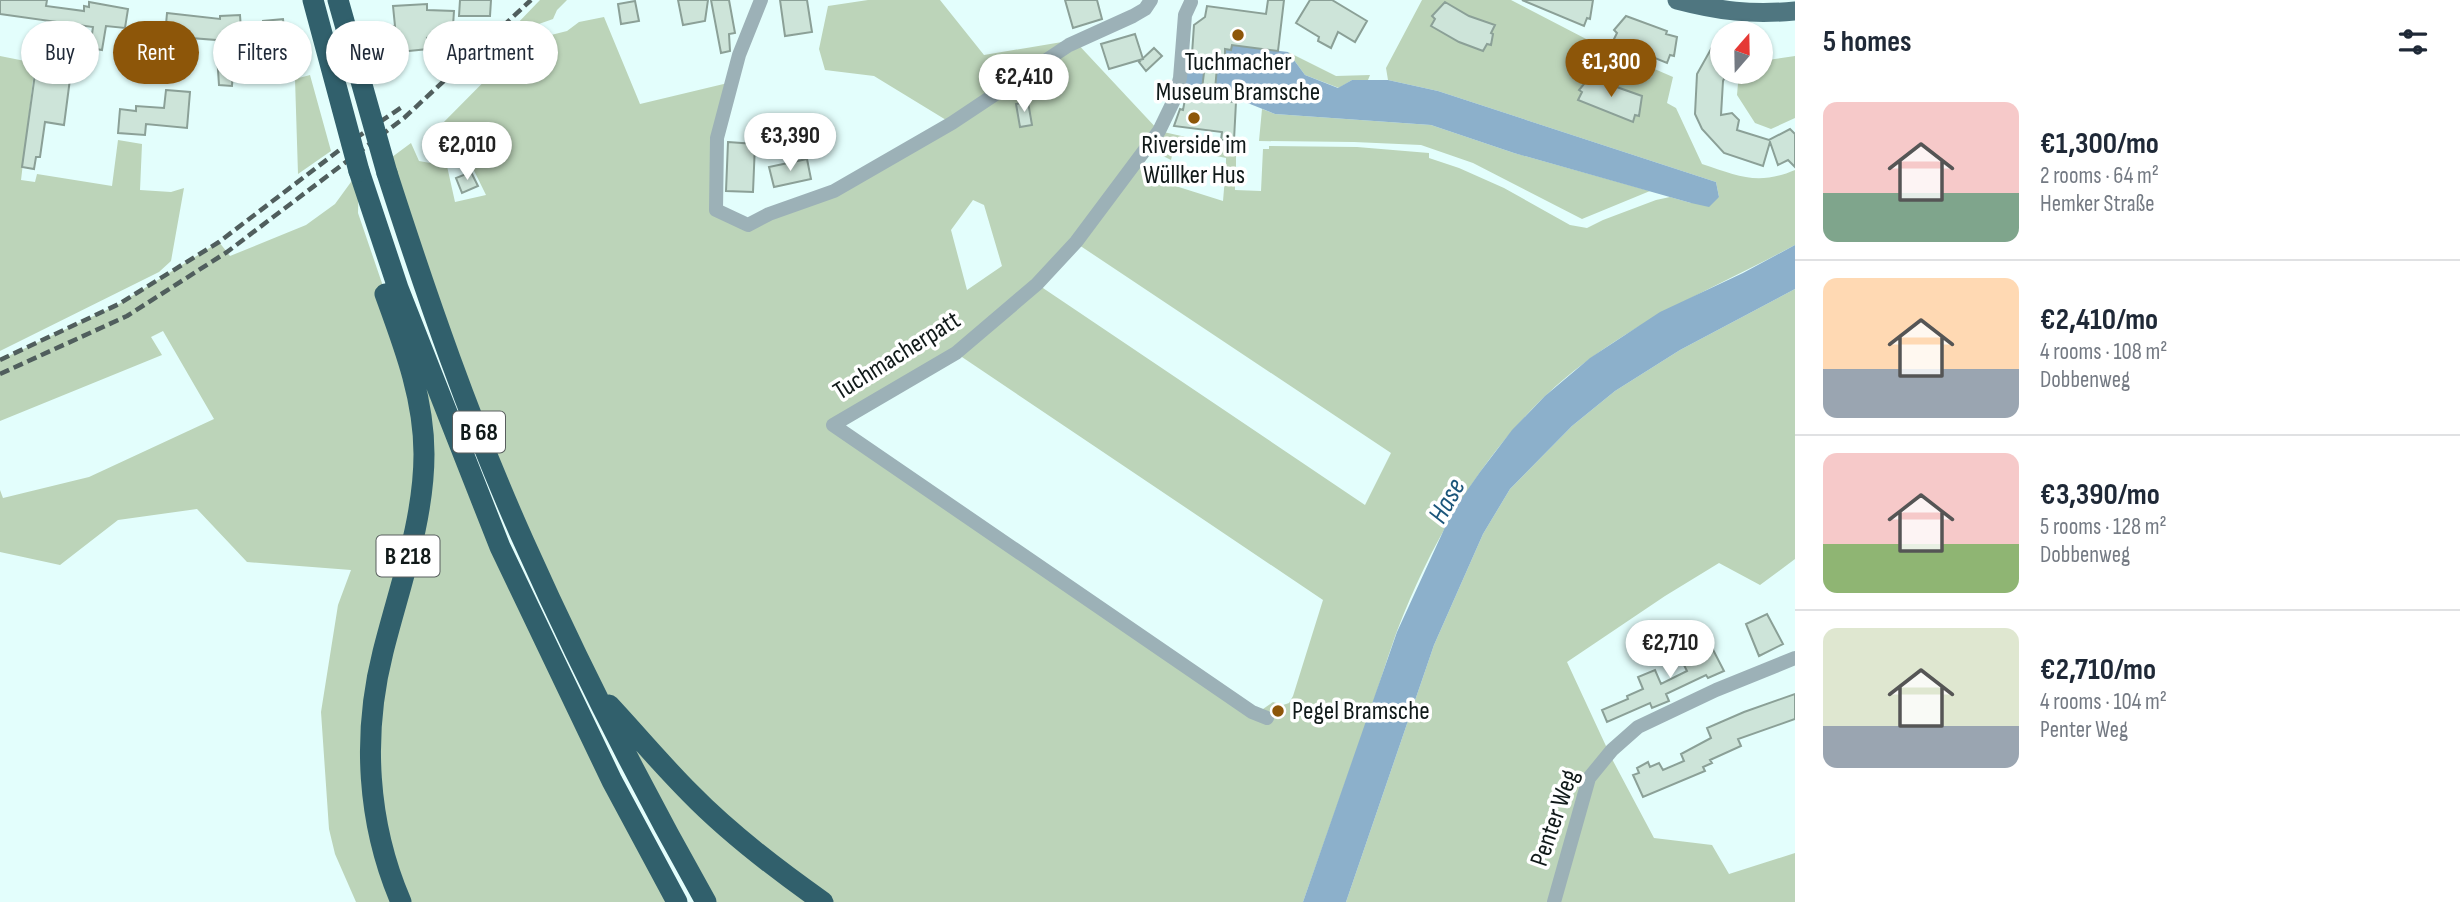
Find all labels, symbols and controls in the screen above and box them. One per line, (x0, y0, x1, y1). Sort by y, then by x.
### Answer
chip: Buy (21, 21, 99, 84)
chip: Rent (113, 21, 199, 84)
chip: Filters (213, 21, 312, 84)
chip: New (326, 21, 409, 84)
chip: Apartment (423, 21, 558, 84)
north arrow (1710, 21, 1773, 84)
map controls (1710, 21, 1773, 84)
icon: filters (2394, 23, 2432, 61)
text: 5 homes (1823, 24, 1912, 60)
marker: Tuchmacher Museum Bramsche (1230, 27, 1246, 43)
pin: €1,300 (1554, 40, 1668, 99)
place label: Tuchmacher Museum Bramsche (1156, 47, 1320, 108)
text: €1,300 (1581, 48, 1641, 76)
pin: €2,410 (967, 54, 1081, 114)
text: €2,410 (995, 63, 1053, 91)
marker: Riverside im Wüllker Hus (1186, 110, 1202, 126)
pin: €3,390 (733, 114, 847, 173)
pin: €2,010 (410, 122, 524, 182)
text: €3,390 (760, 122, 820, 150)
text: €1,300/mo (2040, 126, 2159, 162)
place label: Riverside im Wüllker Hus (1141, 130, 1247, 191)
icon: home (1879, 130, 1963, 214)
text: €2,010 (438, 131, 496, 159)
text: 2 rooms · 64 m² (2040, 162, 2159, 190)
text: Hemker Straße (2040, 190, 2154, 218)
text: €2,410/mo (2040, 302, 2158, 338)
street label: Tuchmacherpatt (828, 305, 966, 407)
icon: home (1879, 306, 1963, 390)
text: 4 rooms · 108 m² (2040, 338, 2167, 366)
text: Dobbenweg (2040, 366, 2130, 394)
road number: B 68 (453, 412, 505, 452)
water label: Hase (1421, 473, 1473, 529)
text: €3,390/mo (2040, 477, 2160, 513)
icon: home (1879, 481, 1963, 565)
text: 5 rooms · 128 m² (2040, 513, 2167, 541)
road number: B 218 (376, 536, 440, 576)
text: Dobbenweg (2040, 541, 2130, 569)
pin: €2,710 (1613, 620, 1727, 680)
text: €2,710 (1642, 629, 1698, 657)
text: €2,710/mo (2040, 652, 2156, 688)
icon: home (1879, 656, 1963, 740)
text: 4 rooms · 104 m² (2040, 688, 2167, 716)
place label: Pegel Bramsche (1292, 696, 1430, 727)
marker: Pegel Bramsche (1270, 703, 1286, 719)
text: Penter Weg (2040, 716, 2128, 744)
street label: Penter Weg (1524, 766, 1586, 870)

